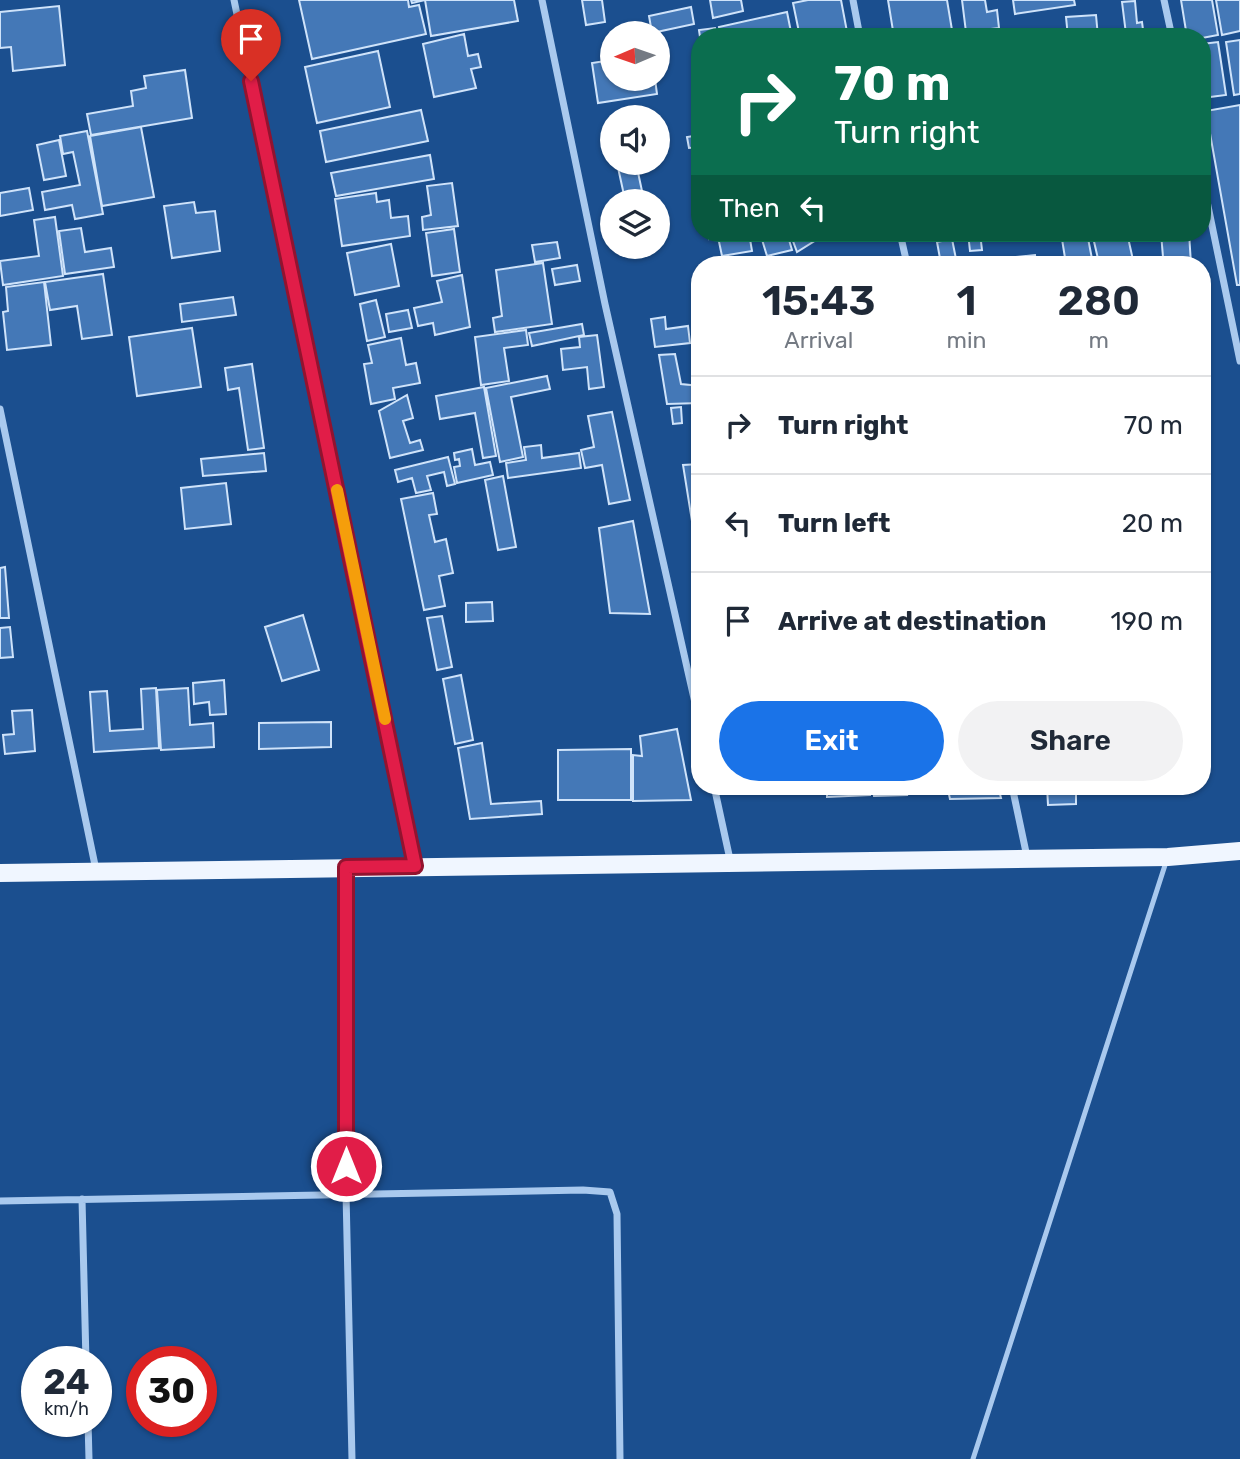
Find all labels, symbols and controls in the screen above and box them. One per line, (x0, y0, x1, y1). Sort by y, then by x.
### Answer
pin (221, 9, 281, 81)
icon: arrive (232, 20, 270, 58)
north arrow (600, 21, 670, 91)
map controls (600, 21, 670, 259)
text: 70 m (834, 54, 951, 112)
icon: right (719, 56, 810, 147)
button: sound (600, 105, 670, 175)
text: Turn right (834, 113, 979, 151)
button: layers (600, 189, 670, 259)
icon: left (794, 189, 832, 227)
text: Then (719, 193, 780, 224)
text: 15:43 (762, 276, 876, 326)
text: 1 (956, 276, 977, 326)
text: 280 (1057, 276, 1140, 326)
text: Arrival (784, 326, 853, 354)
text: min (947, 326, 986, 354)
text: m (1088, 326, 1109, 354)
icon: right (719, 406, 757, 444)
text: Turn right (778, 410, 908, 441)
text: 70 m (1124, 410, 1183, 441)
icon: left (719, 504, 757, 542)
text: Turn left (778, 508, 890, 539)
text: 20 m (1122, 508, 1183, 539)
icon: arrive (719, 602, 757, 640)
text: Arrive at destination (778, 606, 1046, 637)
text: 190 m (1110, 606, 1183, 637)
button: Exit (719, 701, 944, 781)
button: Share (958, 701, 1183, 781)
position arrow (309, 1129, 383, 1203)
speed limit sign: 30 (126, 1346, 217, 1437)
text: 24 (43, 1361, 90, 1403)
text: km/h (44, 1398, 89, 1420)

